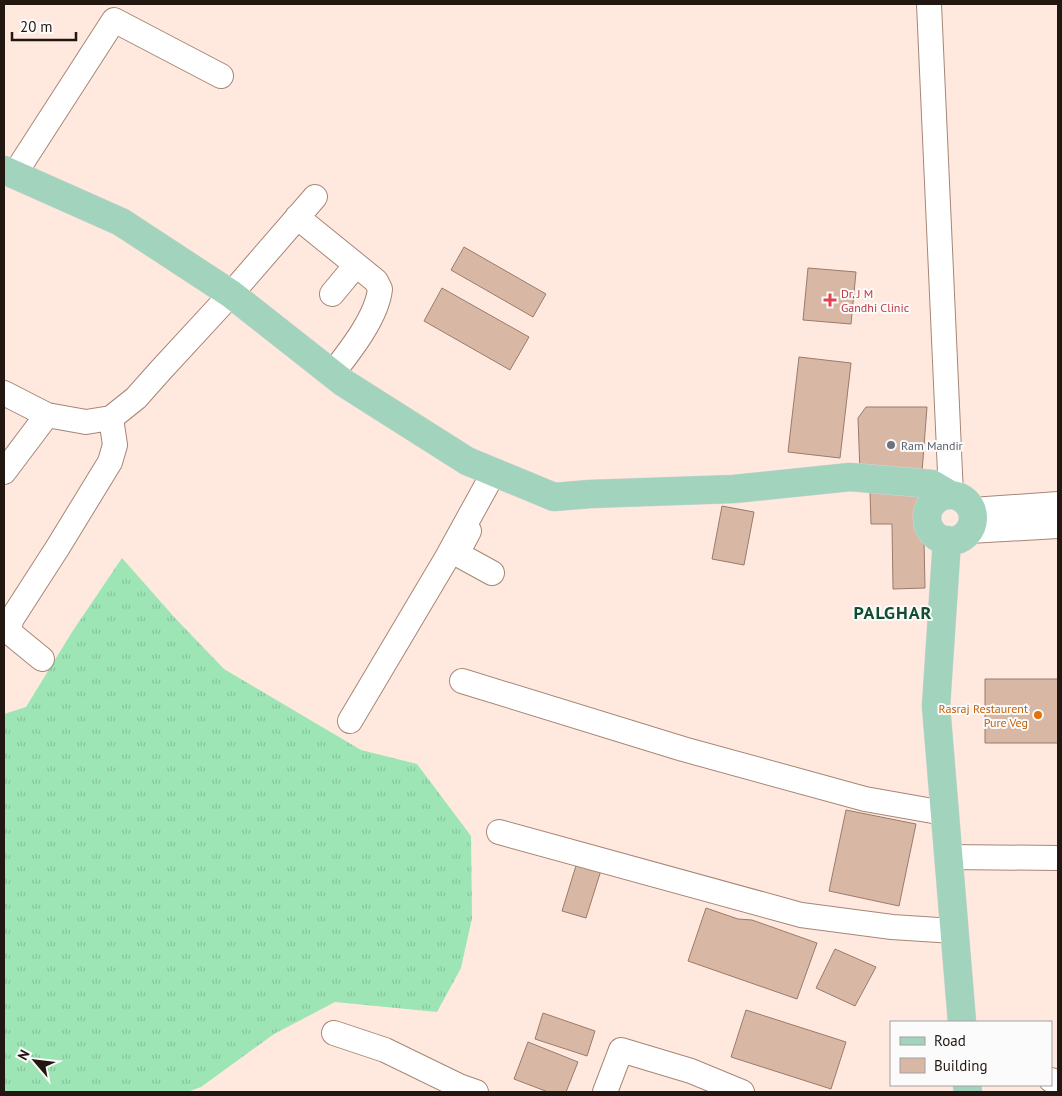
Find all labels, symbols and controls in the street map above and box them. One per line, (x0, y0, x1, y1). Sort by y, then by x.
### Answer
scale bar (12, 10, 76, 42)
text: 20 m (20, 17, 53, 36)
place label: Dr. J M Gandhi Clinic (841, 286, 910, 315)
marker: Dr. J M Gandhi Clinic (823, 293, 837, 307)
place label: Ram Mandir (901, 438, 963, 453)
marker: Ram Mandir (885, 439, 897, 451)
district label: PALGHAR (854, 601, 932, 624)
place label: Rasraj Restaurent Pure Veg (939, 701, 1028, 730)
marker: Rasraj Restaurent Pure Veg (1032, 709, 1044, 721)
legend (890, 1021, 1052, 1086)
text: Road (934, 1031, 966, 1050)
north arrow (10, 1036, 60, 1086)
text: N (13, 1047, 34, 1063)
text: Building (934, 1056, 988, 1075)

